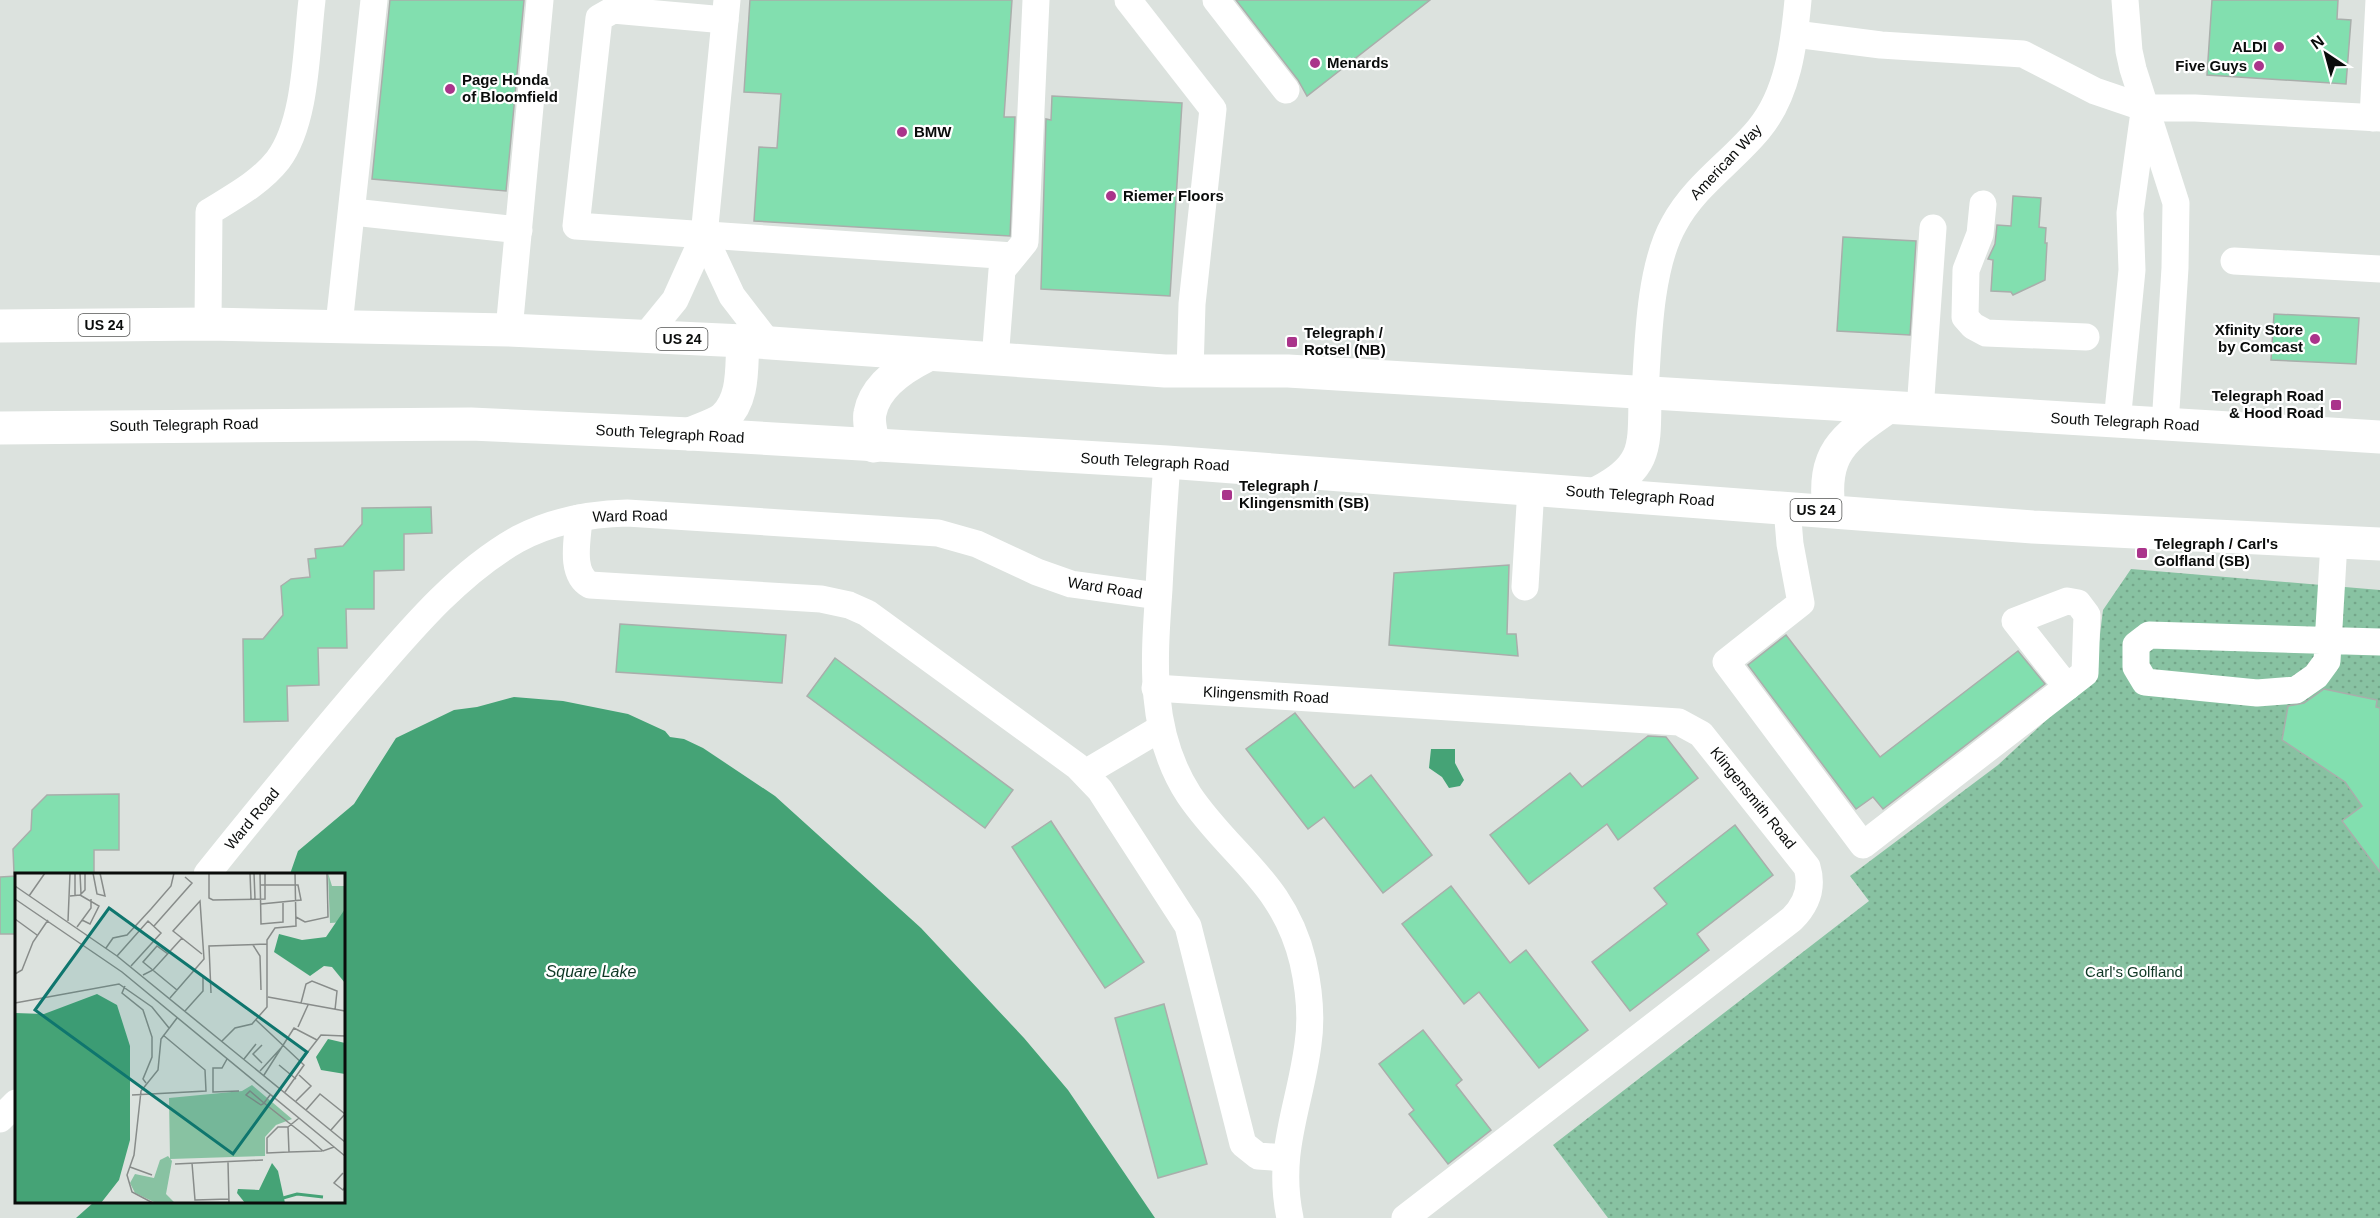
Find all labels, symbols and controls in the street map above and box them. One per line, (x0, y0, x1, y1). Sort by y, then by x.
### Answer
north arrow (2296, 24, 2356, 84)
text: N (2308, 32, 2327, 53)
place label: ALDI (2232, 38, 2267, 55)
marker: ALDI (2272, 40, 2286, 54)
place label: Menards (1327, 54, 1389, 71)
marker: Menards (1308, 56, 1322, 70)
place label: Five Guys (2175, 57, 2247, 74)
marker: Five Guys (2252, 59, 2266, 73)
place label: Page Honda of Bloomfield (462, 71, 558, 105)
marker: Page Honda of Bloomfield (443, 82, 457, 96)
street label: American Way (1686, 120, 1765, 203)
place label: BMW (914, 123, 952, 140)
marker: BMW (895, 125, 909, 139)
place label: Riemer Floors (1123, 187, 1224, 204)
marker: Riemer Floors (1104, 189, 1118, 203)
road number: US 24 (78, 314, 130, 336)
place label: Xfinity Store by Comcast (2215, 321, 2303, 355)
place label: Telegraph / Rotsel (NB) (1304, 324, 1386, 358)
road number: US 24 (656, 328, 708, 350)
marker: Xfinity Store by Comcast (2308, 332, 2322, 346)
marker: Telegraph / Rotsel (NB) (1285, 335, 1299, 349)
place label: Telegraph Road & Hood Road (2212, 387, 2324, 421)
marker: Telegraph Road & Hood Road (2329, 398, 2343, 412)
street label: South Telegraph Road (2050, 409, 2200, 434)
street label: South Telegraph Road (109, 415, 259, 434)
street label: South Telegraph Road (595, 421, 745, 446)
street label: South Telegraph Road (1080, 449, 1230, 474)
place label: Telegraph / Klingensmith (SB) (1239, 477, 1369, 511)
street label: South Telegraph Road (1565, 482, 1715, 509)
marker: Telegraph / Klingensmith (SB) (1220, 488, 1234, 502)
road number: US 24 (1790, 499, 1842, 521)
street label: Ward Road (592, 506, 668, 525)
place label: Telegraph / Carl's Golfland (SB) (2154, 535, 2278, 569)
marker: Telegraph / Carl's Golfland (SB) (2135, 546, 2149, 560)
street label: Ward Road (1067, 573, 1144, 602)
street label: Klingensmith Road (1203, 683, 1329, 706)
street label: Klingensmith Road (1707, 743, 1800, 852)
street label: Ward Road (221, 784, 282, 853)
inset map (15, 873, 345, 1203)
water label: Square Lake (546, 963, 636, 980)
park label: Carl's Golfland (2085, 963, 2183, 980)

